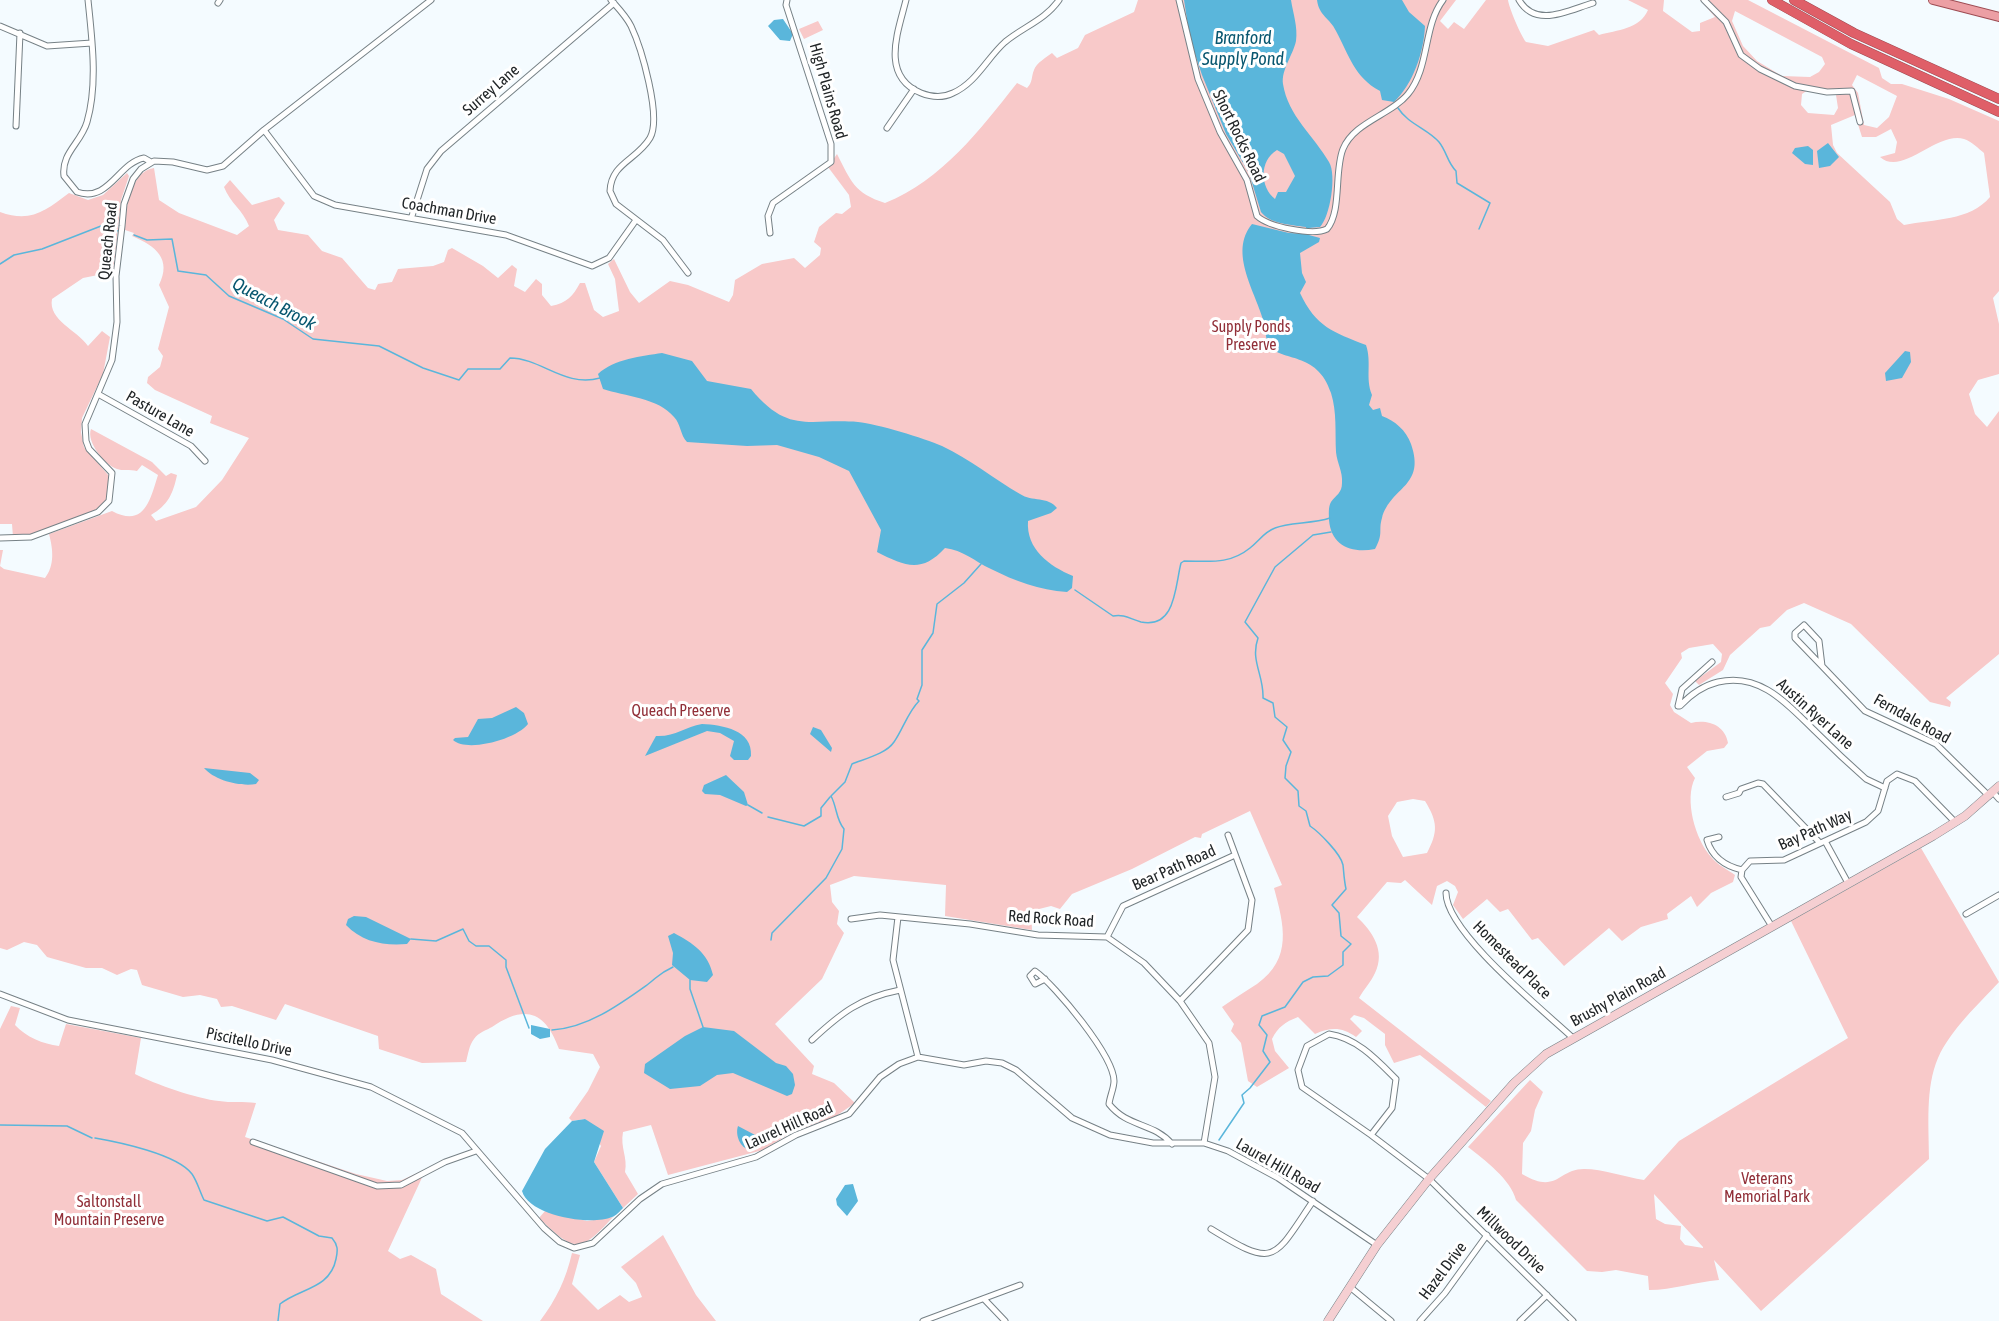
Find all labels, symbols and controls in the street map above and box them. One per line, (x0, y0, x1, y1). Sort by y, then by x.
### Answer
water label: Branford Supply Pond (1202, 27, 1284, 70)
street label: High Plains Road (805, 41, 851, 141)
street label: Surrey Lane (459, 60, 523, 120)
street label: Short Rocks Road (1208, 87, 1270, 185)
street label: Coachman Drive (400, 193, 498, 229)
street label: Queach Road (94, 201, 122, 281)
water label: Queach Brook (229, 273, 319, 335)
park label: Supply Ponds Preserve (1212, 317, 1290, 355)
street label: Pasture Lane (122, 387, 198, 441)
street label: Austin Ryer Lane (1773, 675, 1857, 753)
street label: Ferndale Road (1870, 690, 1954, 748)
park label: Queach Preserve (632, 701, 730, 721)
street label: Bay Path Way (1775, 805, 1855, 855)
street label: Bear Path Road (1129, 841, 1219, 895)
street label: Red Rock Road (1007, 906, 1095, 932)
street label: Homestead Place (1469, 917, 1555, 1003)
street label: Brushy Plain Road (1567, 963, 1669, 1031)
street label: Piscitello Drive (204, 1024, 294, 1060)
street label: Laurel Hill Road (742, 1098, 836, 1154)
street label: Laurel Hill Road (1233, 1134, 1323, 1198)
park label: Veterans Memorial Park (1724, 1169, 1810, 1207)
park label: Saltonstall Mountain Preserve (54, 1192, 164, 1230)
street label: Millwood Drive (1473, 1203, 1549, 1277)
street label: Hazel Drive (1415, 1238, 1471, 1304)

